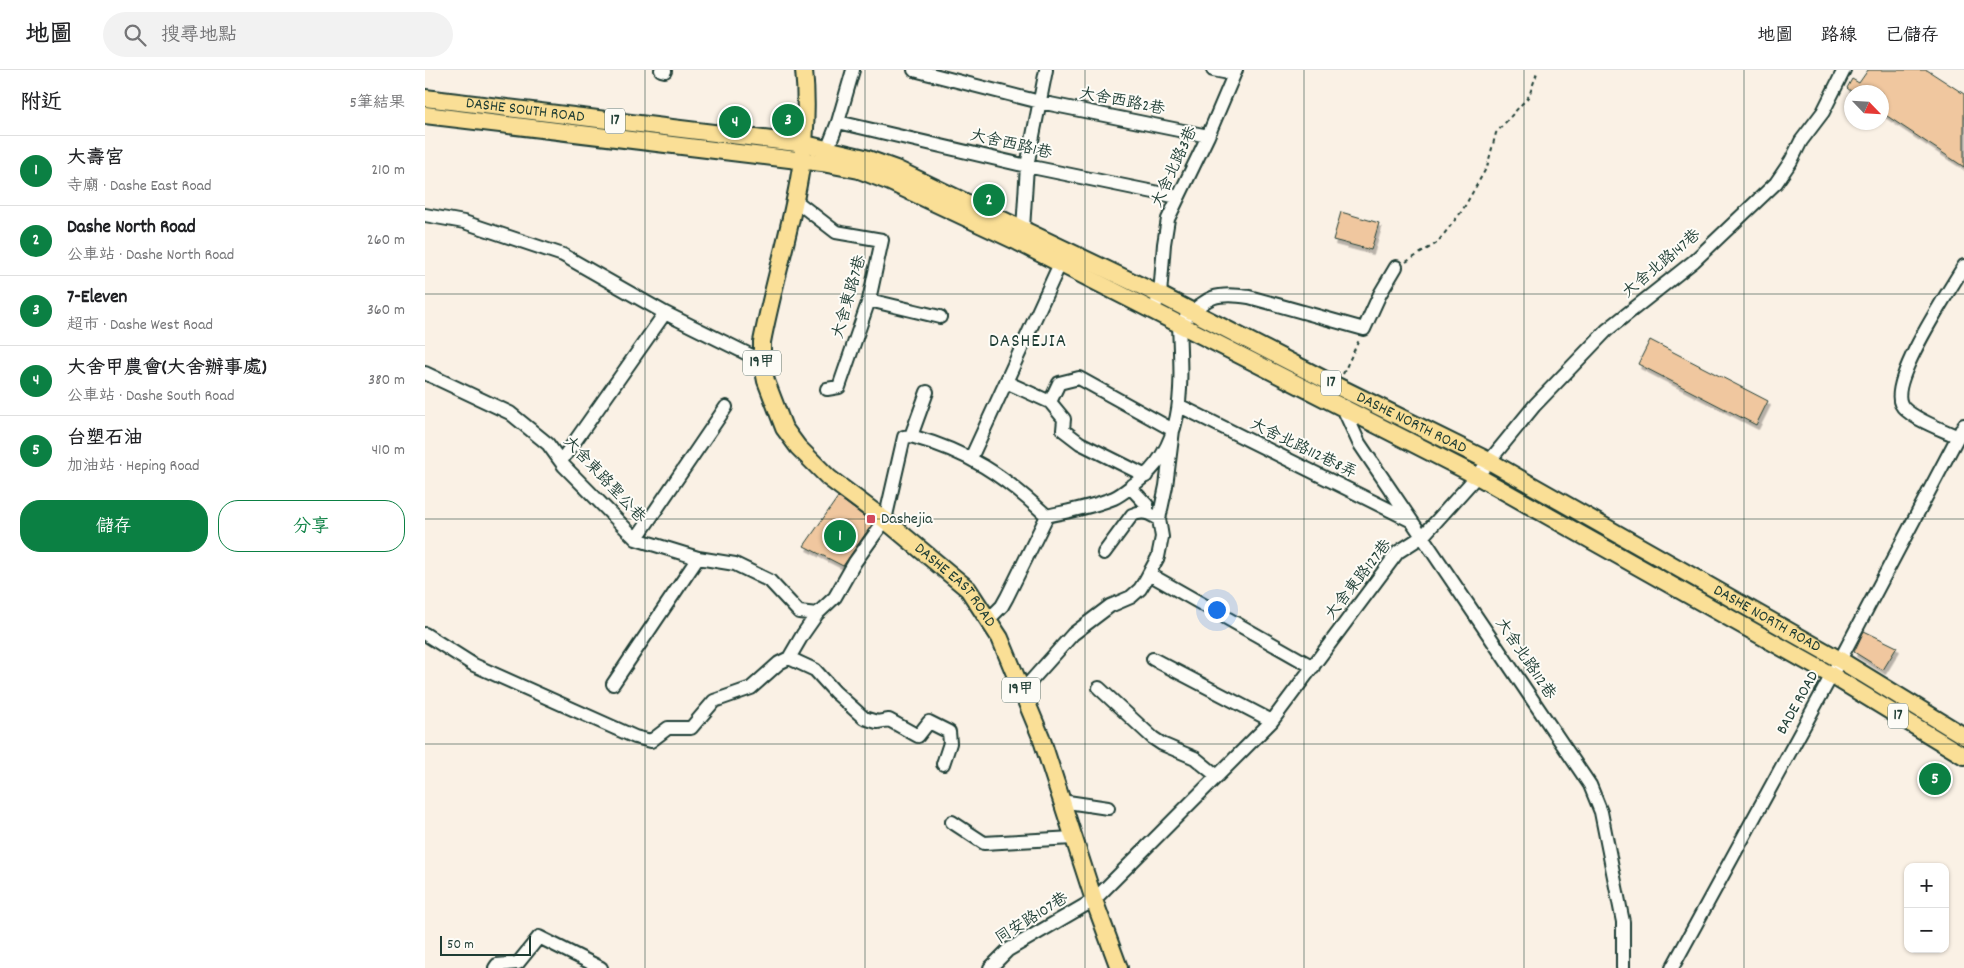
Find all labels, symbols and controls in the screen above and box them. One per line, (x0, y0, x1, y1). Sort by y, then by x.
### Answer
search box (103, 12, 453, 57)
text: 地圖 (25, 19, 73, 53)
icon: search (121, 21, 149, 49)
text: 搜尋地點 (161, 23, 237, 50)
text: 地圖 (1757, 24, 1793, 49)
text: 路線 (1821, 24, 1857, 49)
text: 已儲存 (1885, 24, 1939, 49)
street label: 大舍西路2巷 (1077, 82, 1167, 122)
north arrow (1844, 85, 1889, 130)
text: 附近 (20, 89, 62, 119)
text: 5筆結果 (350, 92, 405, 115)
street label: DASHE SOUTH ROAD (465, 92, 586, 129)
pin: 3 (772, 101, 804, 139)
pin: 4 (719, 103, 751, 141)
road number: 17 (605, 108, 625, 134)
street label: 大舍北路3巷 (1146, 123, 1204, 211)
street label: 大舍西路1巷 (968, 124, 1054, 166)
text: 大壽宮 (67, 146, 124, 173)
text: 1 (34, 159, 38, 182)
text: 210 m (371, 159, 405, 182)
text: 寺廟 · Dashe East Road (67, 175, 212, 198)
pin: 2 (973, 181, 1005, 219)
text: Dashe North Road (67, 215, 196, 242)
street label: 大舍北路147巷 (1618, 224, 1706, 304)
text: 2 (33, 229, 40, 252)
text: 260 m (367, 229, 405, 252)
text: 公車站 · Dashe North Road (67, 244, 234, 267)
street label: 大舍東路7巷 (827, 252, 873, 342)
text: 7-Eleven (67, 285, 127, 312)
text: 3 (32, 299, 40, 322)
text: 360 m (367, 299, 405, 322)
text: 超市 · Dashe West Road (67, 314, 213, 337)
district label: DASHEJIA (989, 329, 1067, 356)
road number: 19甲 (743, 350, 781, 376)
text: 大舍甲農會(大舍辦事處) (67, 356, 267, 383)
text: 4 (33, 369, 39, 392)
text: 380 m (368, 369, 405, 392)
road number: 17 (1321, 370, 1341, 396)
text: 公車站 · Dashe South Road (67, 385, 234, 408)
street label: DASHE NORTH ROAD (1353, 386, 1471, 460)
street label: 大舍北路112巷8弄 (1246, 413, 1360, 485)
text: 台塑石油 (67, 426, 143, 453)
street label: 大舍東路聖公巷 (557, 431, 651, 529)
text: 5 (32, 439, 40, 462)
text: 410 m (371, 439, 405, 462)
text: 加油站 · Heping Road (67, 455, 200, 478)
button: 儲存 (20, 500, 208, 552)
button: 分享 (218, 500, 405, 552)
place label: Dashejia (881, 508, 933, 531)
marker: Dashejia (865, 513, 877, 525)
pin: 1 (824, 517, 856, 555)
street label: 大舍東路127巷 (1320, 535, 1398, 625)
street label: DASHE EAST ROAD (909, 537, 1001, 632)
street label: DASHE NORTH ROAD (1709, 579, 1825, 658)
your location (1204, 597, 1230, 623)
street label: 大舍北路112巷 (1489, 614, 1561, 704)
street label: BADE ROAD (1771, 667, 1825, 739)
road number: 19甲 (1002, 678, 1040, 702)
road number: 17 (1888, 704, 1908, 728)
pin: 5 (1919, 760, 1951, 798)
map controls (1904, 863, 1949, 953)
button: + (1904, 863, 1949, 908)
street label: 同安路107巷 (991, 887, 1073, 951)
button: − (1904, 908, 1949, 953)
scale bar (440, 933, 531, 956)
text: 50 m (447, 935, 474, 955)

